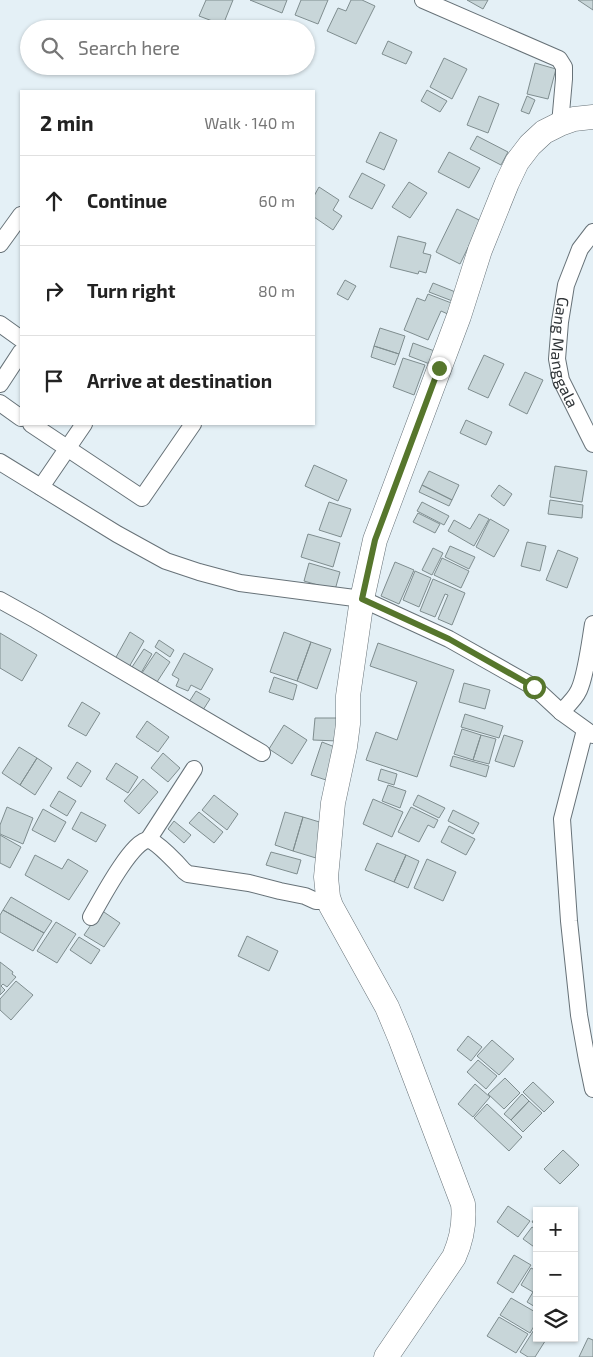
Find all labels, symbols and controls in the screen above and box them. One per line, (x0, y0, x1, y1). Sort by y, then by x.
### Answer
search box (20, 20, 315, 75)
icon: search (38, 34, 66, 62)
text: Search here (78, 36, 180, 59)
text: 2 min (40, 110, 94, 135)
text: Walk · 140 m (204, 113, 295, 132)
icon: ahead (40, 187, 68, 215)
text: Continue (87, 189, 167, 212)
text: 60 m (259, 191, 295, 210)
icon: right (40, 277, 68, 305)
text: Turn right (87, 279, 175, 302)
text: 80 m (258, 281, 295, 300)
street label: Gang Manggala (548, 296, 583, 410)
route end (428, 357, 451, 380)
icon: arrive (40, 367, 68, 395)
text: Arrive at destination (87, 369, 272, 392)
route start (523, 676, 546, 699)
map controls (533, 1207, 578, 1342)
button: + (533, 1207, 578, 1252)
button: − (533, 1252, 578, 1297)
button: layers (533, 1297, 578, 1342)

